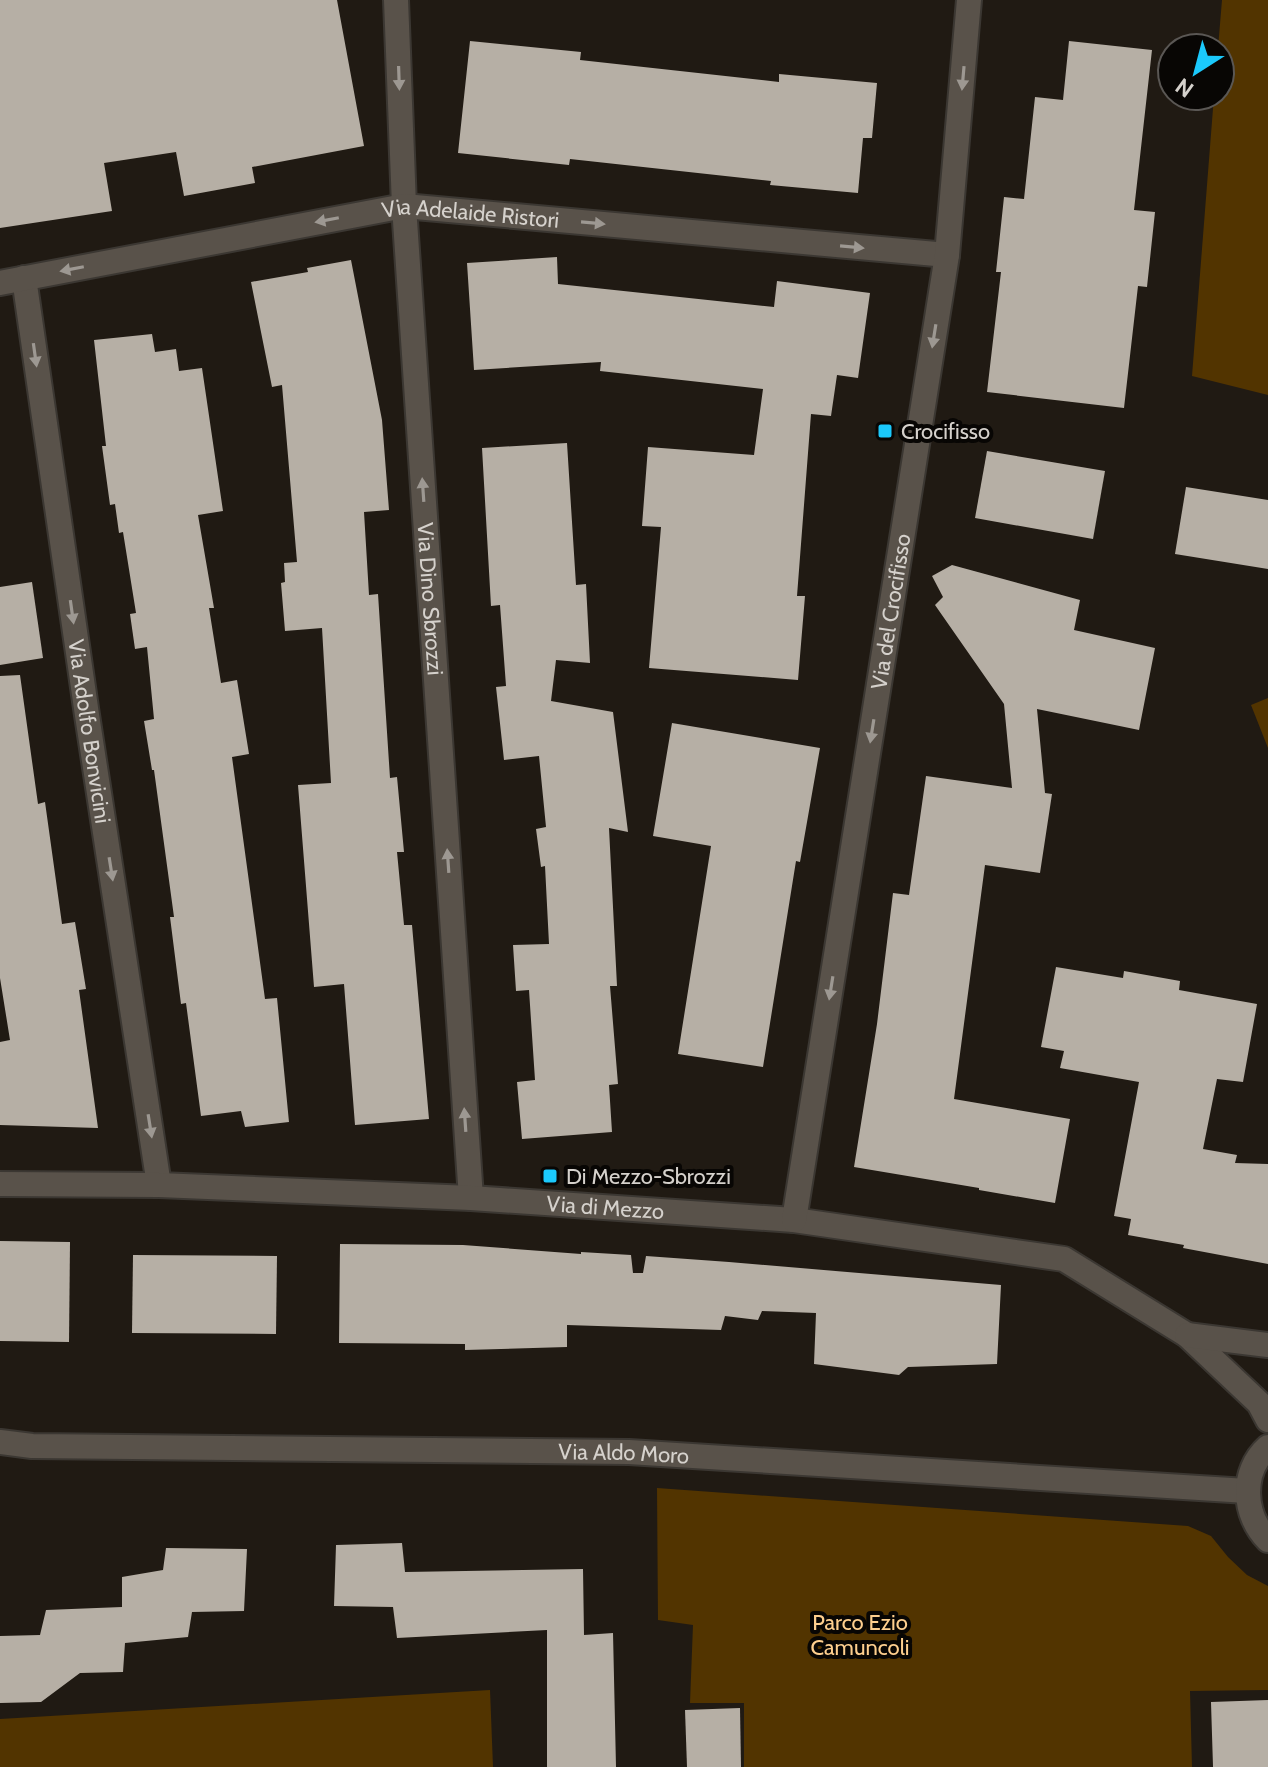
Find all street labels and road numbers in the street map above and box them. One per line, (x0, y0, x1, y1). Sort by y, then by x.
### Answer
street label: Via Adelaide Ristori (379, 192, 560, 233)
street label: Via Dino Sbrozzi (412, 522, 449, 676)
street label: Via del Crocifisso (865, 532, 916, 691)
street label: Via Adolfo Bonvicini (63, 637, 117, 825)
street label: Via di Mezzo (546, 1190, 665, 1225)
street label: Via Aldo Moro (558, 1438, 690, 1469)

